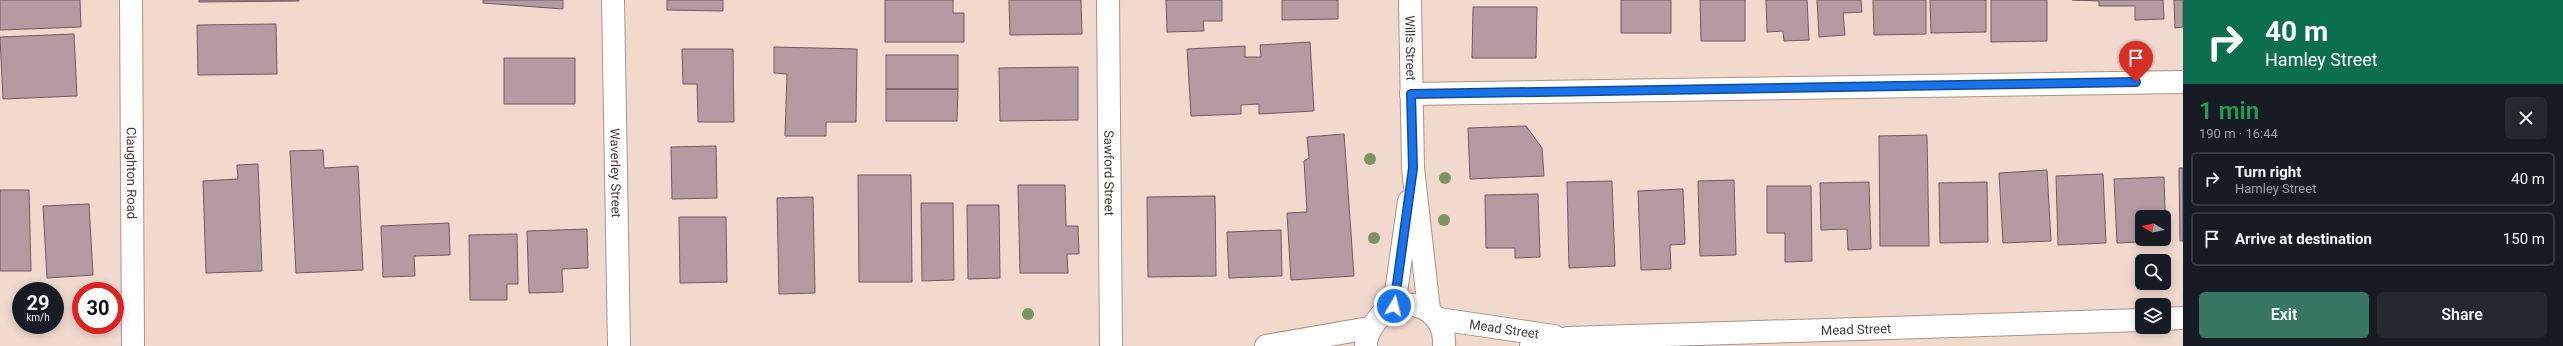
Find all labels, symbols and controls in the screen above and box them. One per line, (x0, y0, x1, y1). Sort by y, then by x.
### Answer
street label: Wills Street (1403, 15, 1419, 81)
text: 40 m (2265, 15, 2328, 48)
icon: right (2199, 16, 2251, 68)
pin (2119, 41, 2153, 82)
icon: arrive (2125, 47, 2147, 69)
text: Hamley Street (2265, 49, 2378, 70)
text: 1 min (2199, 97, 2259, 125)
button: close (2505, 97, 2547, 139)
text: 190 m · 16:44 (2199, 126, 2278, 141)
street label: Claughton Road (124, 127, 140, 219)
street label: Waverley Street (608, 128, 624, 218)
street label: Sawford Street (1102, 130, 1117, 216)
text: Turn right (2235, 163, 2301, 181)
icon: right (2201, 168, 2223, 190)
text: 40 m (2511, 170, 2545, 188)
text: Hamley Street (2235, 181, 2316, 196)
north arrow (2135, 210, 2171, 246)
map controls (2135, 210, 2171, 334)
icon: arrive (2201, 228, 2223, 250)
text: Arrive at destination (2235, 230, 2372, 248)
text: 150 m (2503, 230, 2545, 248)
button: search (2135, 254, 2171, 290)
speed limit sign: 30 (72, 282, 124, 334)
position arrow (1373, 285, 1415, 327)
text: 29 (27, 291, 49, 315)
button: Exit (2199, 292, 2369, 338)
button: Share (2377, 292, 2547, 338)
button: layers (2135, 298, 2171, 334)
text: km/h (26, 312, 50, 323)
street label: Mead Street (1468, 316, 1540, 341)
street label: Mead Street (1821, 320, 1891, 338)

